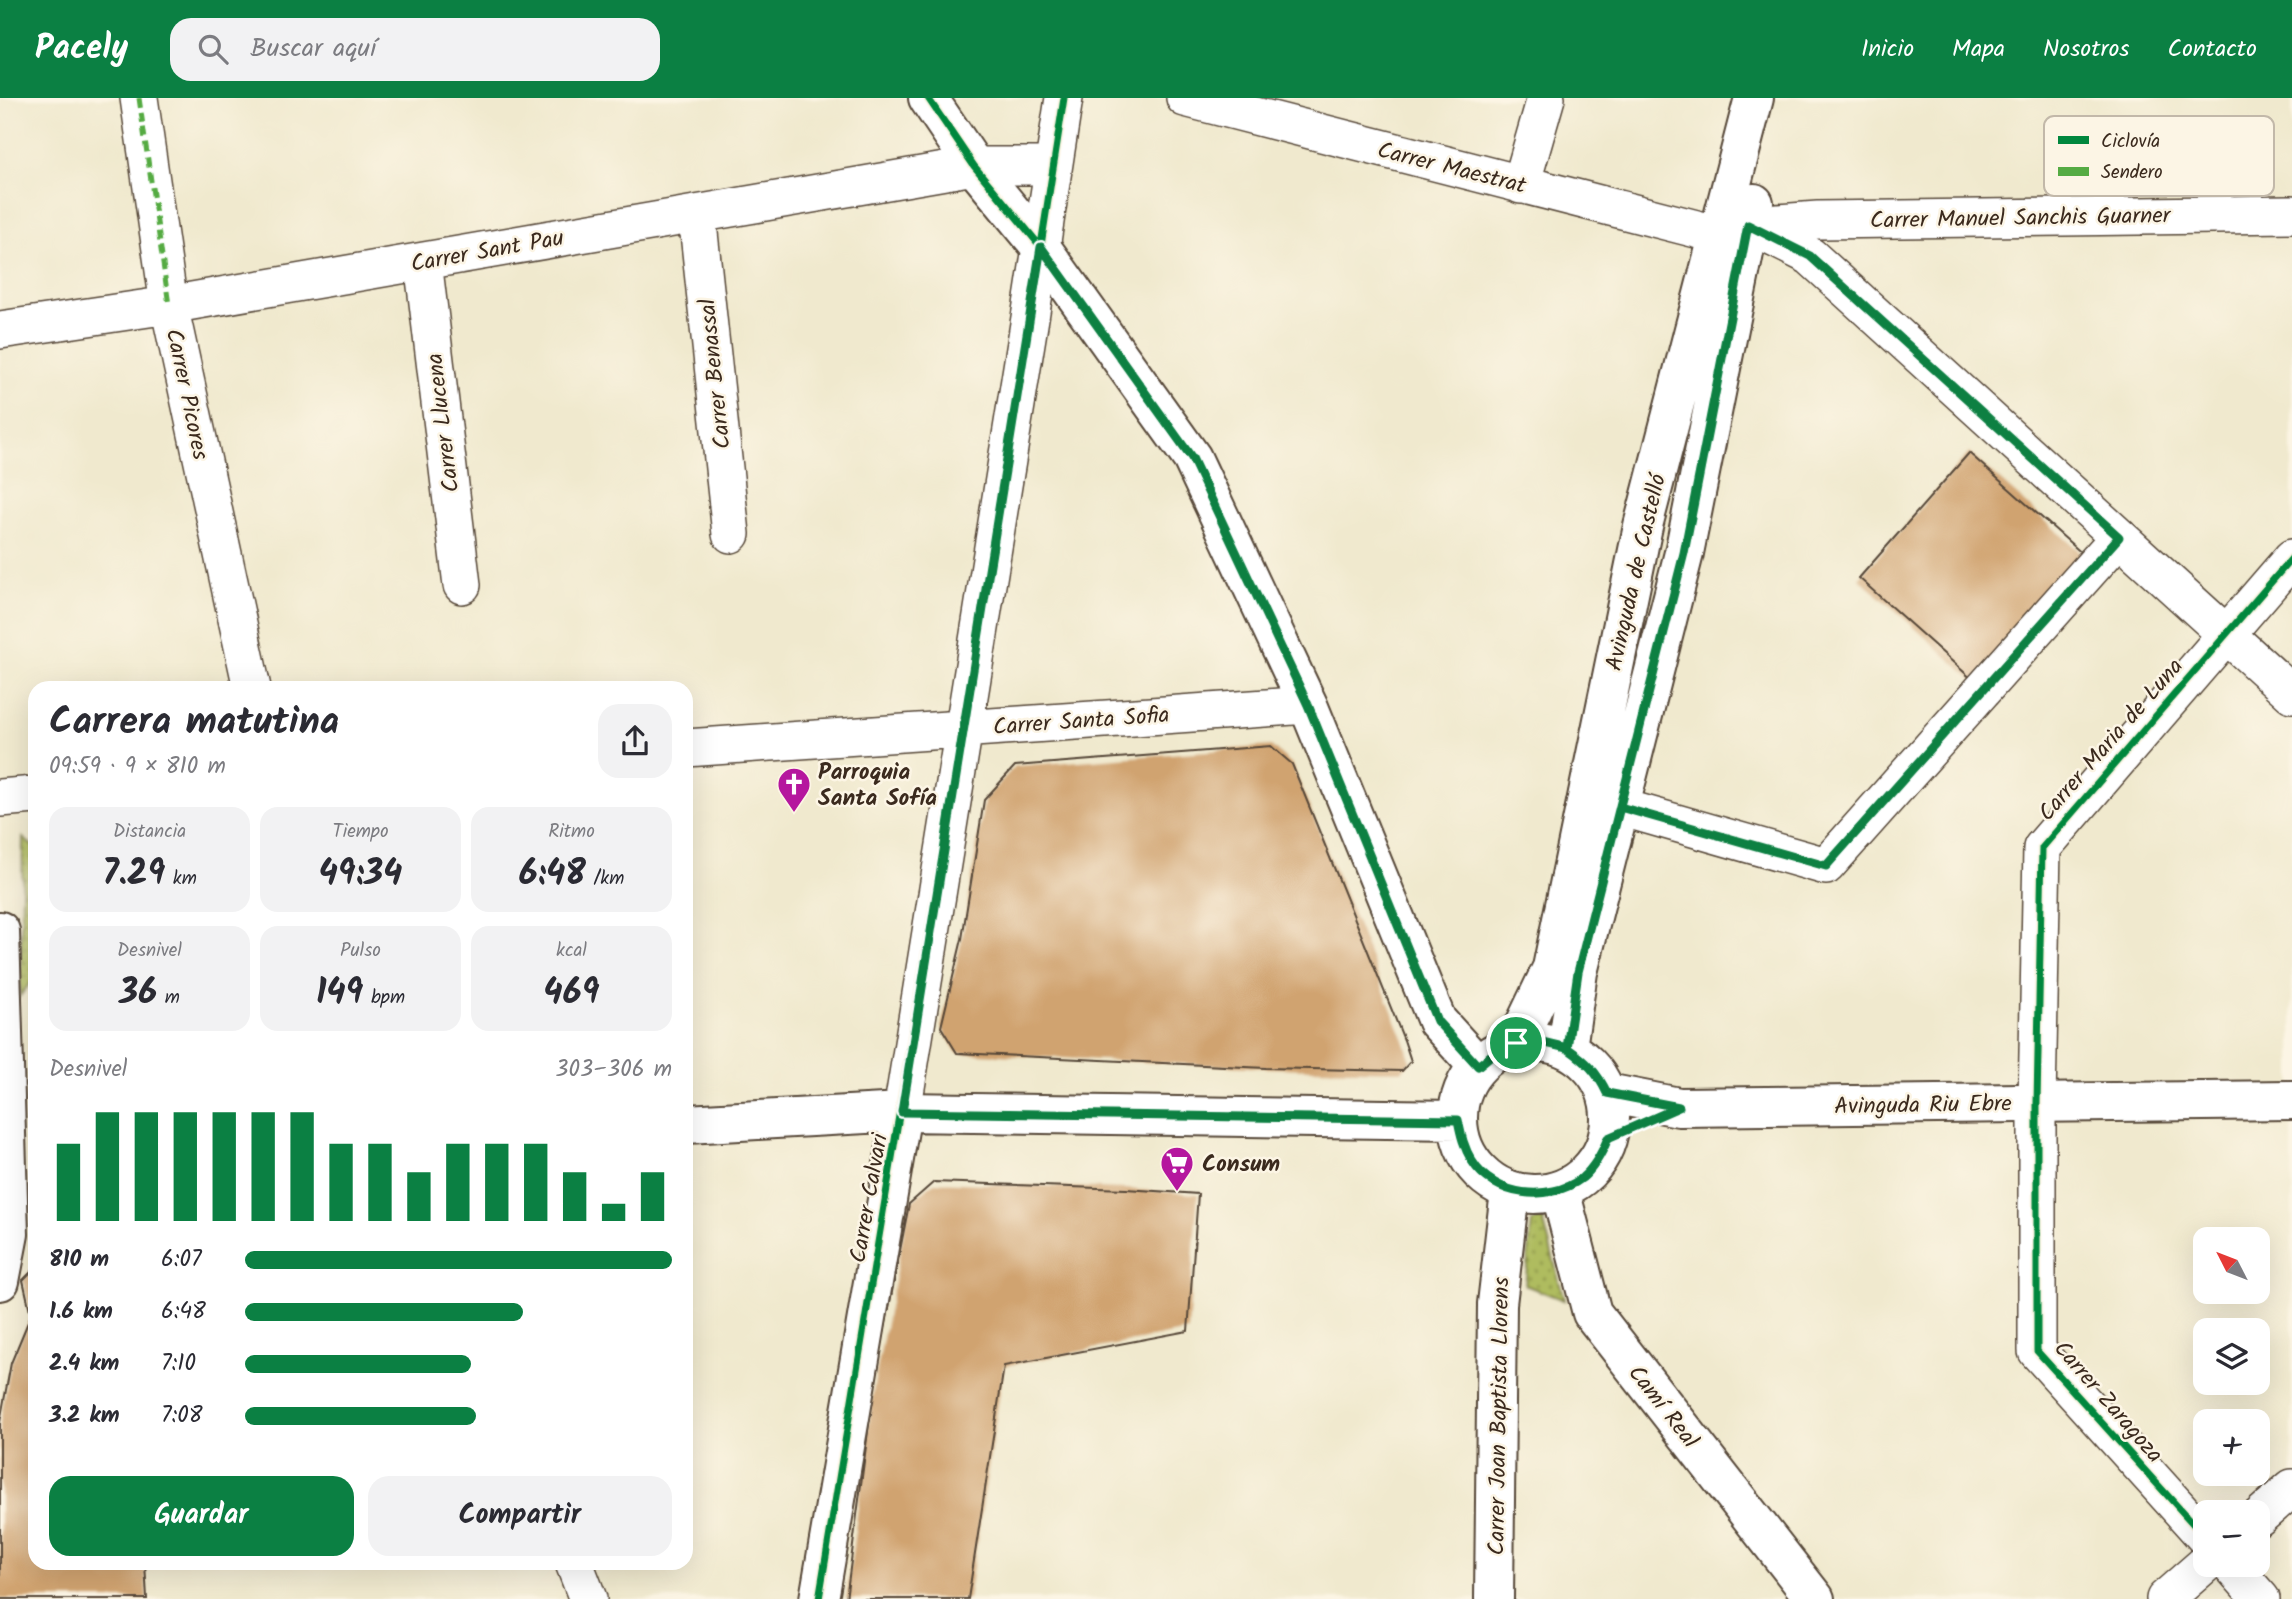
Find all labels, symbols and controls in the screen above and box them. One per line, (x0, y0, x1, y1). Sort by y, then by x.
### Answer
search box (170, 18, 660, 81)
text: Pacely (35, 23, 128, 76)
text: Buscar aquí (250, 28, 376, 70)
icon: search (194, 30, 232, 68)
text: Inicio (1861, 30, 1914, 69)
text: Mapa (1952, 30, 2005, 69)
text: Nosotros (2043, 30, 2130, 69)
text: Contacto (2168, 30, 2257, 69)
legend (2044, 116, 2274, 196)
text: Ciclovía (2101, 127, 2160, 157)
street label: Carrer Maestrat (1373, 133, 1531, 205)
text: Sendero (2101, 158, 2163, 188)
street label: Carrer Manuel Sanchis Guarner (1869, 198, 2172, 240)
street label: Carrer Sant Pau (408, 221, 567, 283)
street label: Carrer Benassal (690, 296, 742, 451)
street label: Carrer Picores (155, 325, 218, 464)
street label: Carrer Llucena (418, 351, 470, 494)
street label: Avinguda de Castelló (1597, 469, 1677, 675)
street label: Carrer Maria de Luna (2030, 650, 2193, 830)
text: Carrera matutina (49, 693, 339, 753)
street label: Carrer Santa Sofia (992, 698, 1171, 746)
button: share (598, 704, 672, 778)
text: 09:59 · 9 × 810 m (49, 749, 226, 785)
place label: Parroquia Santa Sofía (818, 755, 937, 817)
church icon: Parroquia Santa Sofía (775, 765, 813, 814)
text: Distancia (113, 817, 186, 847)
text: Tiempo (332, 817, 389, 847)
text: Ritmo (548, 817, 595, 847)
text: 7.29 (102, 847, 165, 903)
text: 49:34 (319, 847, 402, 903)
text: 6:48 (519, 847, 586, 903)
text: km (165, 864, 197, 894)
text: /km (586, 864, 624, 894)
text: Desnivel (117, 936, 182, 966)
text: Pulso (340, 936, 381, 966)
text: kcal (556, 936, 587, 966)
text: 36 (119, 966, 157, 1022)
text: 149 (316, 966, 363, 1022)
text: 469 (544, 966, 599, 1022)
text: m (157, 983, 180, 1013)
text: bpm (363, 983, 405, 1013)
pin (1486, 1013, 1546, 1073)
icon: arrive (1497, 1024, 1535, 1062)
text: Desnivel (49, 1052, 127, 1088)
text: 303–306 m (555, 1052, 672, 1088)
street label: Avinguda Riu Ebre (1834, 1086, 2012, 1126)
street label: Carrer Calvari (841, 1129, 899, 1266)
supermarket icon: Consum (1158, 1144, 1196, 1193)
place label: Consum (1202, 1147, 1280, 1183)
north arrow (2193, 1227, 2270, 1304)
map controls (2193, 1227, 2270, 1577)
text: 810 m (49, 1242, 109, 1278)
text: 6:07 (161, 1242, 202, 1278)
street label: Carrer Joan Baptista Llorens (1480, 1276, 1520, 1556)
text: 1.6 km (49, 1294, 113, 1330)
text: 6:48 (161, 1294, 206, 1330)
button: layers (2193, 1318, 2270, 1395)
street label: Carrer Zaragoza (2044, 1333, 2171, 1472)
text: 2.4 km (49, 1346, 119, 1382)
text: 7:10 (161, 1346, 196, 1382)
street label: Camí Real (1618, 1358, 1707, 1457)
text: 3.2 km (49, 1398, 119, 1434)
text: 7:08 (161, 1398, 203, 1434)
button: + (2193, 1409, 2270, 1486)
button: Guardar (49, 1476, 354, 1556)
button: Compartir (368, 1476, 672, 1556)
button: − (2193, 1500, 2270, 1577)

